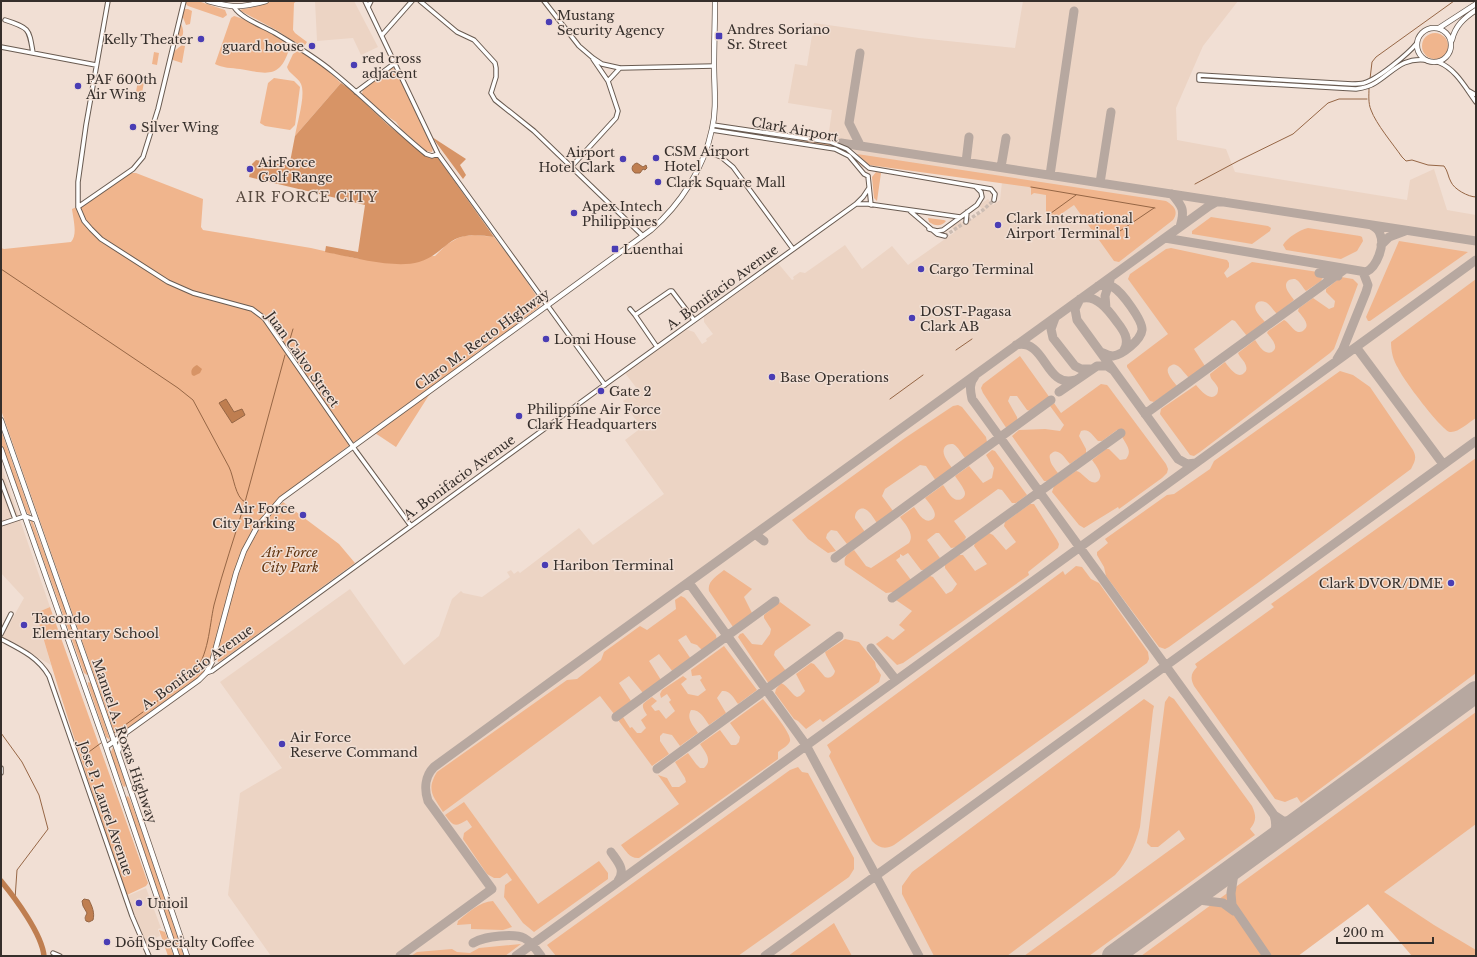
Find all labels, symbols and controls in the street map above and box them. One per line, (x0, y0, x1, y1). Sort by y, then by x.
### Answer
place label: Mustang Security Agency (557, 7, 665, 39)
marker: Mustang Security Agency (544, 17, 554, 27)
place label: Andres Soriano Sr. Street (726, 21, 830, 53)
place label: Kelly Theater (103, 31, 194, 48)
marker: Andres Soriano Sr. Street (714, 31, 724, 41)
marker: Kelly Theater (196, 34, 206, 44)
place label: guard house (222, 38, 304, 55)
marker: guard house (307, 41, 317, 51)
place label: red cross adjacent (362, 50, 421, 82)
marker: red cross adjacent (349, 60, 359, 70)
place label: PAF 600th Air Wing (85, 71, 157, 103)
marker: PAF 600th Air Wing (73, 81, 83, 91)
street label: Clark Airport (750, 113, 840, 146)
place label: Silver Wing (141, 119, 219, 136)
marker: Silver Wing (128, 122, 138, 132)
place label: CSM Airport Hotel (664, 143, 749, 175)
place label: Airport Hotel Clark (538, 144, 615, 176)
marker: CSM Airport Hotel (651, 153, 661, 163)
place label: AirForce Golf Range (257, 154, 333, 186)
marker: Airport Hotel Clark (618, 154, 628, 164)
marker: AirForce Golf Range (245, 164, 255, 174)
place label: Clark Square Mall (666, 174, 785, 191)
marker: Clark Square Mall (653, 177, 663, 187)
district label: AIR FORCE CITY (235, 188, 378, 206)
place label: Apex Intech Philippines (581, 198, 662, 230)
marker: Apex Intech Philippines (569, 208, 579, 218)
place label: Clark International Airport Terminal 1 (1005, 210, 1133, 242)
marker: Clark International Airport Terminal 1 (993, 220, 1003, 230)
place label: Luenthai (623, 241, 684, 258)
street label: A. Bonifacio Avenue (662, 241, 782, 334)
marker: Luenthai (610, 244, 620, 254)
place label: Cargo Terminal (929, 261, 1034, 278)
marker: Cargo Terminal (916, 264, 926, 274)
street label: Claro M. Recto Highway (412, 284, 554, 394)
place label: DOST-Pagasa Clark AB (920, 303, 1012, 335)
street label: Juan Calvo Street (261, 306, 343, 411)
marker: DOST-Pagasa Clark AB (907, 313, 917, 323)
place label: Lomi House (554, 331, 636, 348)
marker: Lomi House (541, 334, 551, 344)
place label: Base Operations (780, 369, 889, 386)
marker: Base Operations (767, 372, 777, 382)
place label: Gate 2 (609, 383, 652, 400)
marker: Gate 2 (596, 386, 606, 396)
place label: Philippine Air Force Clark Headquarters (527, 401, 661, 433)
marker: Philippine Air Force Clark Headquarters (514, 411, 524, 421)
street label: A. Bonifacio Avenue (399, 431, 519, 524)
place label: Air Force City Parking (212, 500, 295, 532)
marker: Air Force City Parking (298, 510, 308, 520)
park label: Air Force City Park (260, 544, 319, 576)
place label: Haribon Terminal (553, 557, 674, 574)
marker: Haribon Terminal (540, 560, 550, 570)
place label: Clark DVOR/DME (1319, 575, 1443, 592)
marker: Clark DVOR/DME (1446, 578, 1456, 588)
place label: Tacondo Elementary School (32, 610, 159, 642)
marker: Tacondo Elementary School (19, 620, 29, 630)
street label: A. Bonifacio Avenue (137, 621, 257, 714)
street label: Manuel A. Roxas Highway (88, 656, 161, 827)
place label: Air Force Reserve Command (289, 729, 418, 761)
street label: Jose P. Laurel Avenue (74, 737, 137, 878)
marker: Air Force Reserve Command (277, 739, 287, 749)
place label: Unioil (147, 895, 188, 912)
marker: Unioil (134, 898, 144, 908)
scale bar (1337, 919, 1433, 945)
text: 200 m (1343, 925, 1384, 940)
place label: Dōfi Specialty Coffee (115, 934, 254, 951)
marker: Dōfi Specialty Coffee (102, 937, 112, 947)

